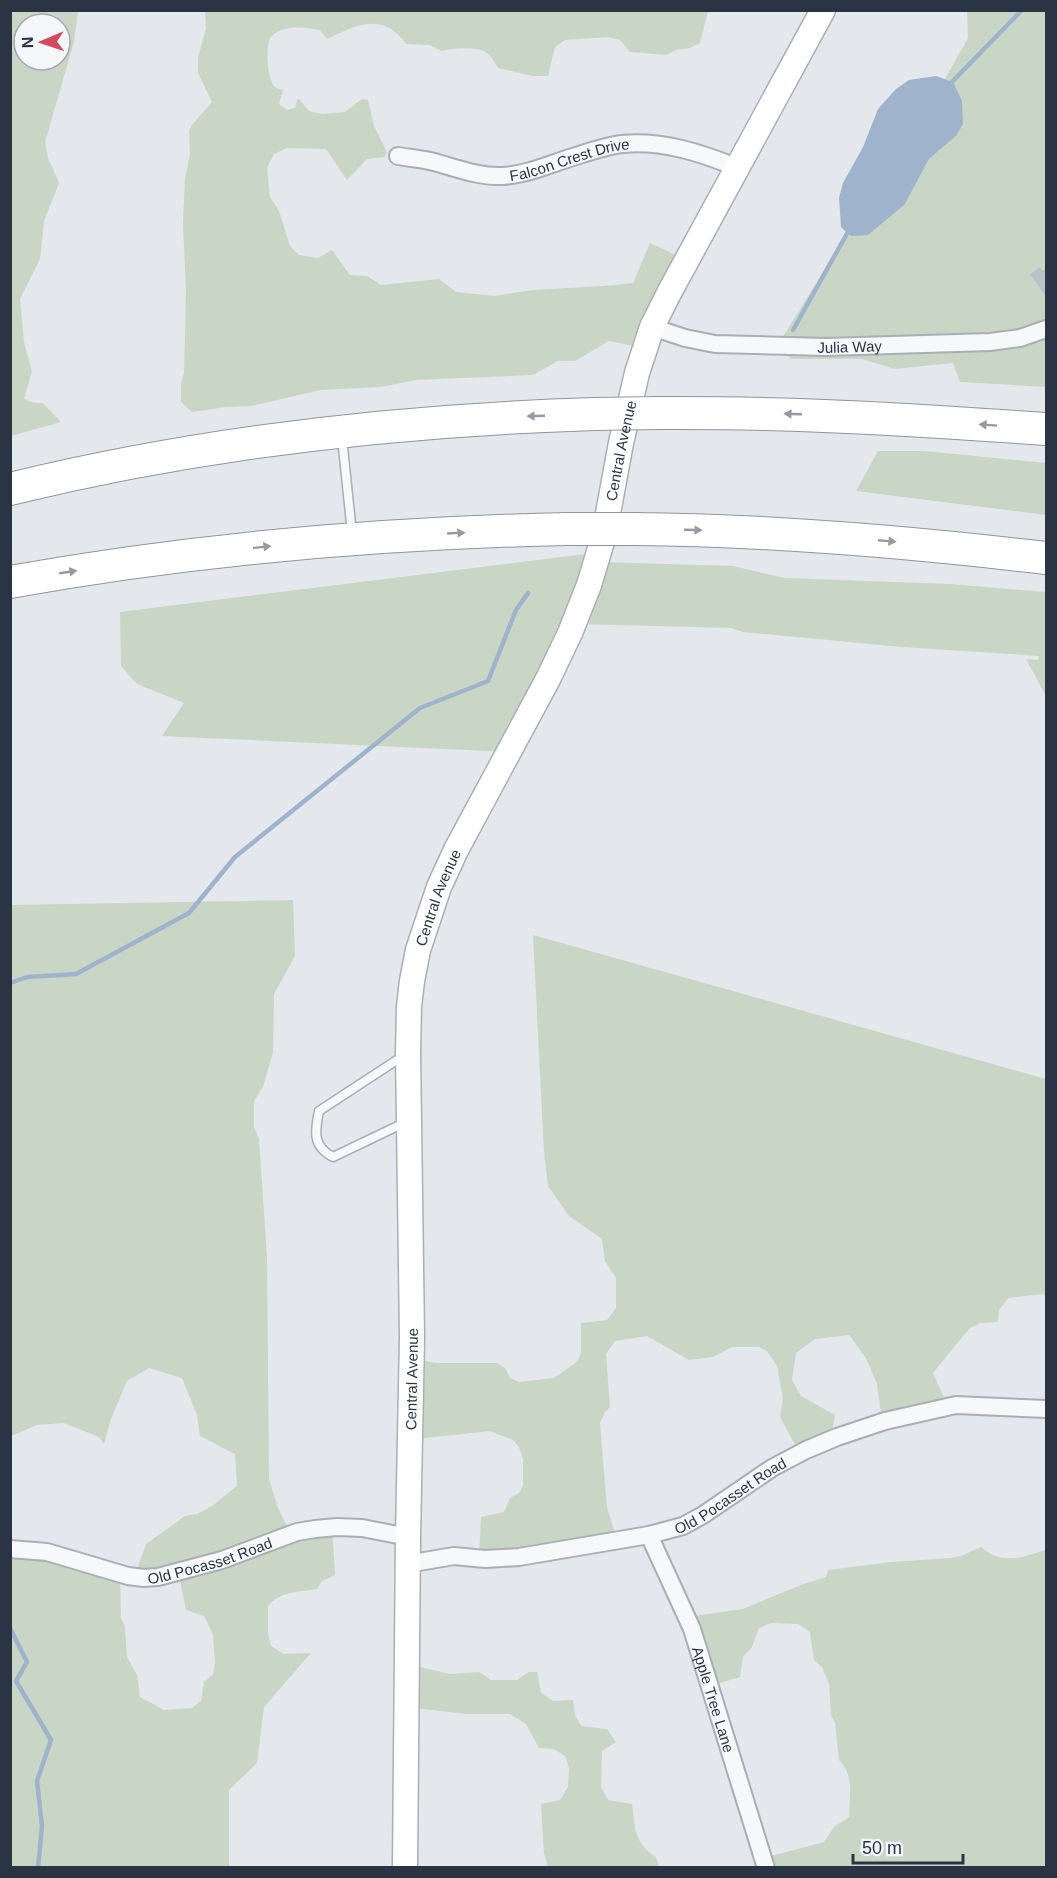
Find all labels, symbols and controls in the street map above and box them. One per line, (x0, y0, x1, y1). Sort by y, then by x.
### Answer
north arrow (12, 12, 72, 72)
text: N (19, 36, 36, 49)
street label: Falcon Crest Drive (508, 135, 630, 184)
street label: Julia Way (817, 337, 883, 356)
street label: Central Avenue (602, 399, 639, 502)
one-way arrow (784, 410, 803, 419)
one-way arrow (527, 412, 546, 421)
one-way arrow (979, 420, 998, 430)
one-way arrow (683, 525, 702, 535)
one-way arrow (446, 528, 465, 537)
one-way arrow (878, 536, 897, 546)
one-way arrow (252, 542, 271, 552)
one-way arrow (59, 568, 78, 577)
street label: Central Avenue (412, 846, 464, 948)
street label: Central Avenue (402, 1328, 421, 1430)
street label: Old Pocasset Road (673, 1454, 789, 1536)
street label: Old Pocasset Road (147, 1534, 274, 1586)
street label: Apple Tree Lane (689, 1644, 738, 1754)
scale bar (853, 1827, 962, 1865)
text: 50 m (862, 1838, 902, 1858)

